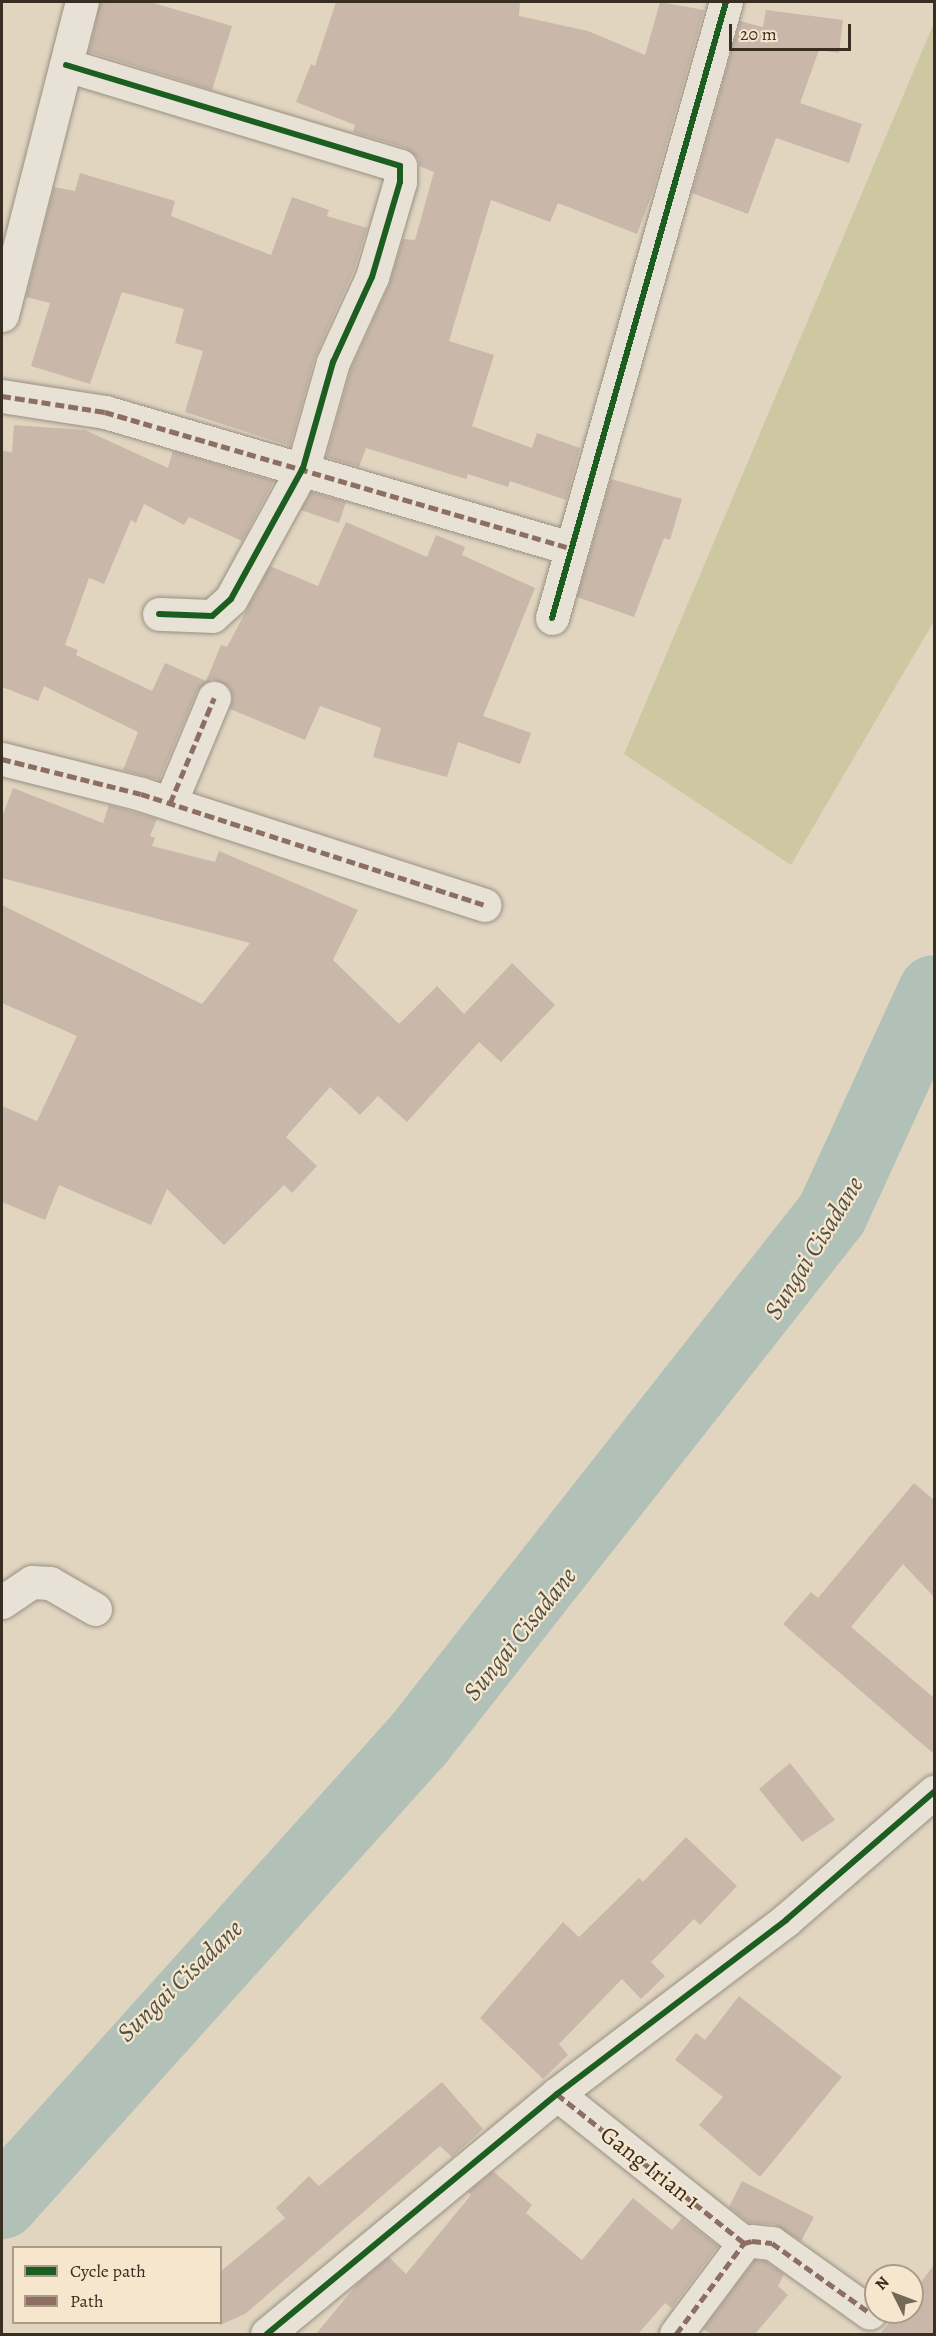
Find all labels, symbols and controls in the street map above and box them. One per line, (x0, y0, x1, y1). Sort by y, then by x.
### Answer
scale bar (732, 12, 854, 50)
text: 20 m (740, 22, 777, 46)
water label: Sungai Cisadane (758, 1171, 870, 1325)
water label: Sungai Cisadane (457, 1561, 583, 1707)
water label: Sungai Cisadane (111, 1913, 249, 2049)
street label: Gang Irian 1 (594, 2120, 706, 2216)
legend (12, 2246, 222, 2324)
text: Cycle path (70, 2259, 146, 2283)
north arrow (864, 2264, 924, 2324)
text: N (870, 2272, 894, 2295)
text: Path (70, 2289, 104, 2313)

